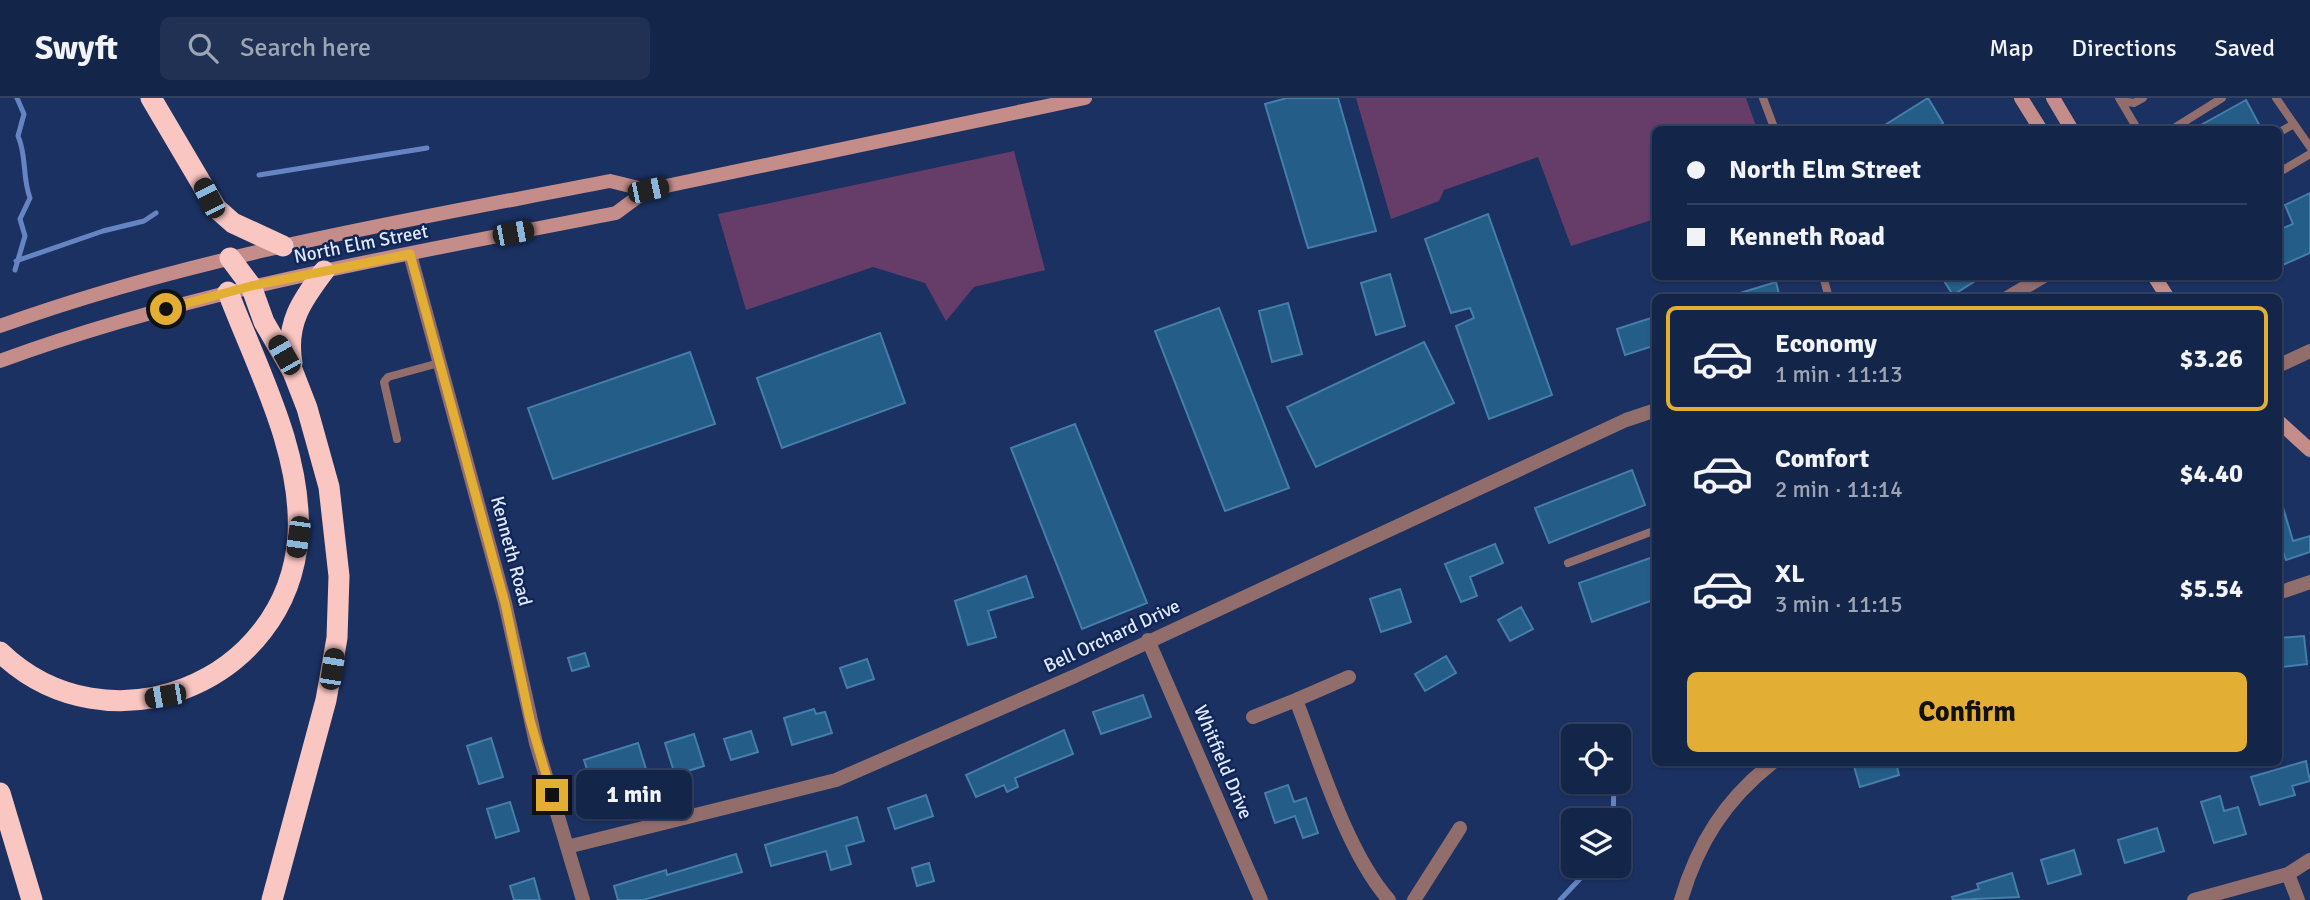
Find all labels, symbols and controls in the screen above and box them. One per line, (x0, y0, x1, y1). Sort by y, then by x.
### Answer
search box (160, 17, 650, 80)
text: Swyft (35, 28, 118, 69)
icon: search (184, 29, 222, 67)
text: Search here (240, 32, 371, 64)
text: Map (1989, 33, 2034, 63)
text: Directions (2072, 33, 2177, 63)
text: Saved (2215, 33, 2275, 63)
text: North Elm Street (1729, 154, 1921, 186)
car (191, 175, 228, 221)
car (626, 175, 671, 205)
street label: North Elm Street (292, 219, 431, 269)
car (491, 219, 536, 247)
text: Kenneth Road (1729, 221, 1885, 253)
route start (150, 293, 182, 325)
icon: car (1691, 327, 1754, 390)
text: Economy (1775, 328, 1877, 360)
car (265, 332, 304, 378)
text: $3.26 (2179, 343, 2243, 375)
text: 1 min · 11:13 (1775, 360, 1903, 389)
icon: car (1691, 442, 1754, 505)
text: Comfort (1775, 443, 1869, 475)
text: $4.40 (2179, 458, 2243, 490)
text: 2 min · 11:14 (1775, 475, 1903, 504)
street label: Kenneth Road (485, 494, 537, 608)
car (285, 515, 312, 559)
icon: car (1691, 557, 1754, 620)
text: XL (1775, 558, 1805, 590)
text: $5.54 (2179, 573, 2243, 605)
text: 3 min · 11:15 (1775, 590, 1903, 619)
street label: Bell Orchard Drive (1040, 594, 1184, 678)
car (319, 647, 346, 691)
button: Confirm (1687, 672, 2247, 752)
car (143, 682, 188, 710)
street label: Whitfield Drive (1188, 701, 1258, 823)
map controls (1561, 724, 1631, 878)
button: locate (1561, 724, 1631, 794)
callout: 1 min (576, 770, 692, 820)
route end (536, 779, 568, 811)
text: 1 min (606, 780, 662, 809)
button: layers (1561, 808, 1631, 878)

